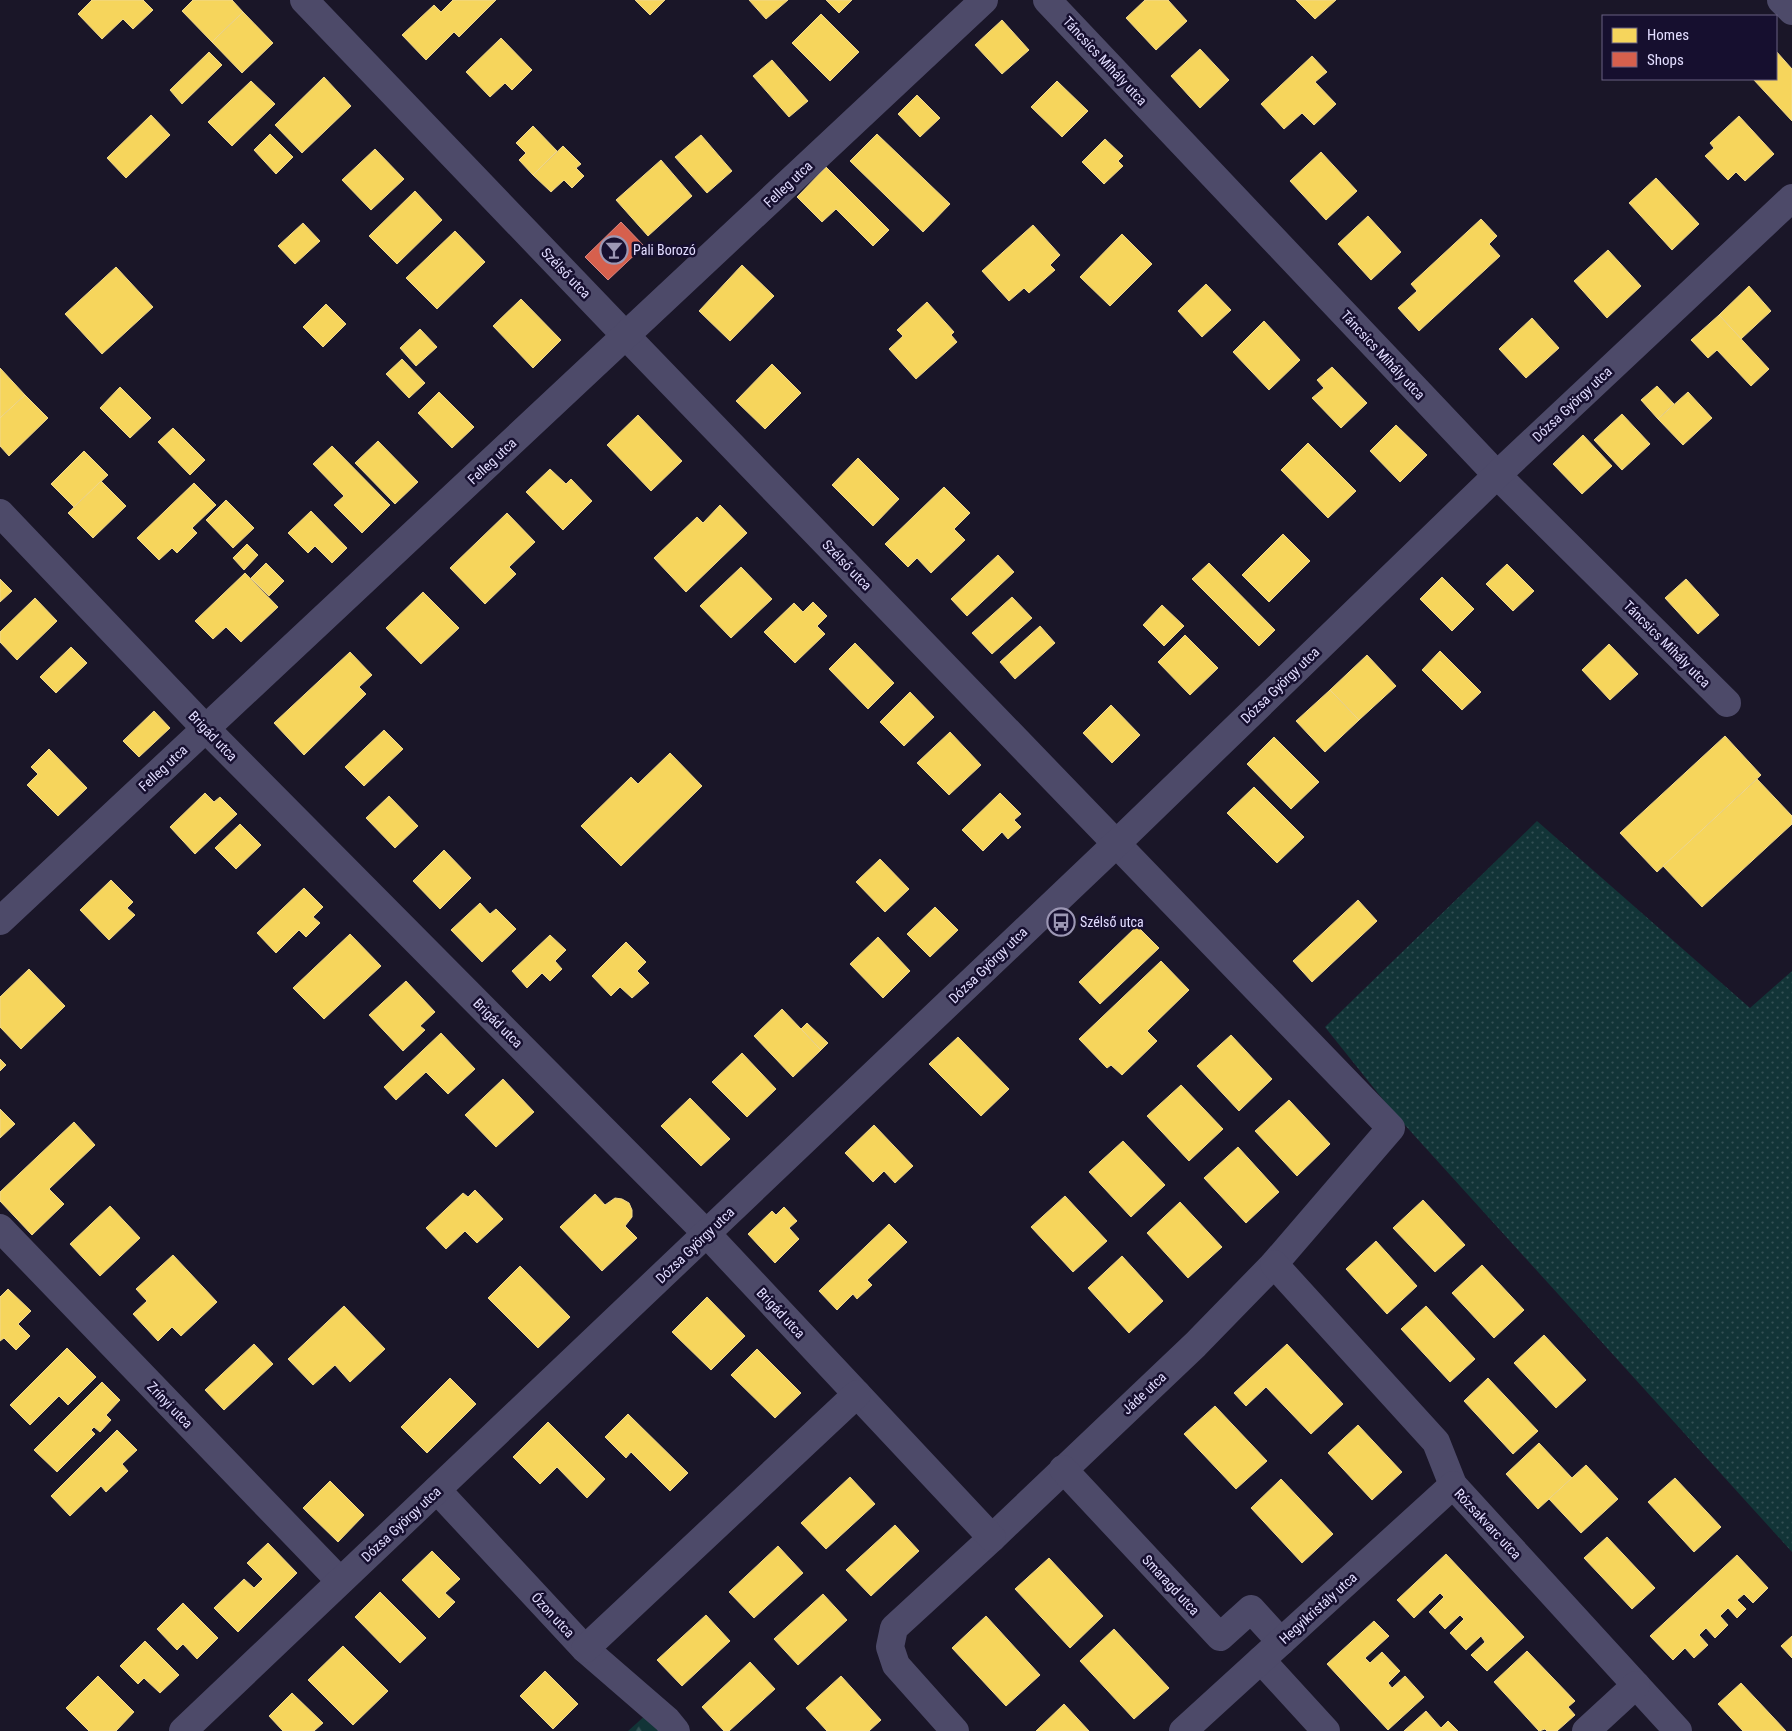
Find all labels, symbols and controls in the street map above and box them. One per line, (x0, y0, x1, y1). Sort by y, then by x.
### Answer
street label: Táncsics Mihály utca (1060, 13, 1150, 109)
legend (1602, 15, 1777, 80)
text: Homes (1647, 26, 1689, 44)
text: Shops (1647, 51, 1684, 69)
street label: Felleg utca (760, 158, 816, 210)
bar icon: Pali Borozó (599, 235, 629, 265)
place label: Pali Borozó (633, 242, 696, 258)
street label: Szélső utca (538, 245, 594, 301)
street label: Táncsics Mihály utca (1338, 307, 1428, 403)
street label: Dózsa György utca (1529, 363, 1615, 445)
street label: Felleg utca (464, 435, 520, 487)
street label: Szélső utca (819, 537, 875, 593)
street label: Táncsics Mihály utca (1620, 597, 1714, 691)
street label: Dózsa György utca (1238, 644, 1322, 726)
street label: Brigád utca (185, 708, 241, 764)
street label: Felleg utca (135, 742, 191, 794)
bus stop icon: Szélső utca (1046, 907, 1076, 937)
place label: Szélső utca (1080, 914, 1144, 930)
street label: Dózsa György utca (946, 924, 1030, 1006)
street label: Brigád utca (470, 995, 526, 1051)
street label: Dózsa György utca (653, 1204, 737, 1286)
street label: Brigád utca (754, 1285, 808, 1341)
street label: Jáde utca (1119, 1369, 1169, 1417)
street label: Zrínyi utca (144, 1379, 196, 1431)
street label: Dózsa György utca (358, 1483, 444, 1565)
street label: Rózsakvarc utca (1451, 1485, 1525, 1563)
street label: Smaragd utca (1139, 1552, 1203, 1618)
street label: Hegyikristály utca (1276, 1569, 1360, 1647)
street label: Ózon utca (528, 1589, 579, 1641)

